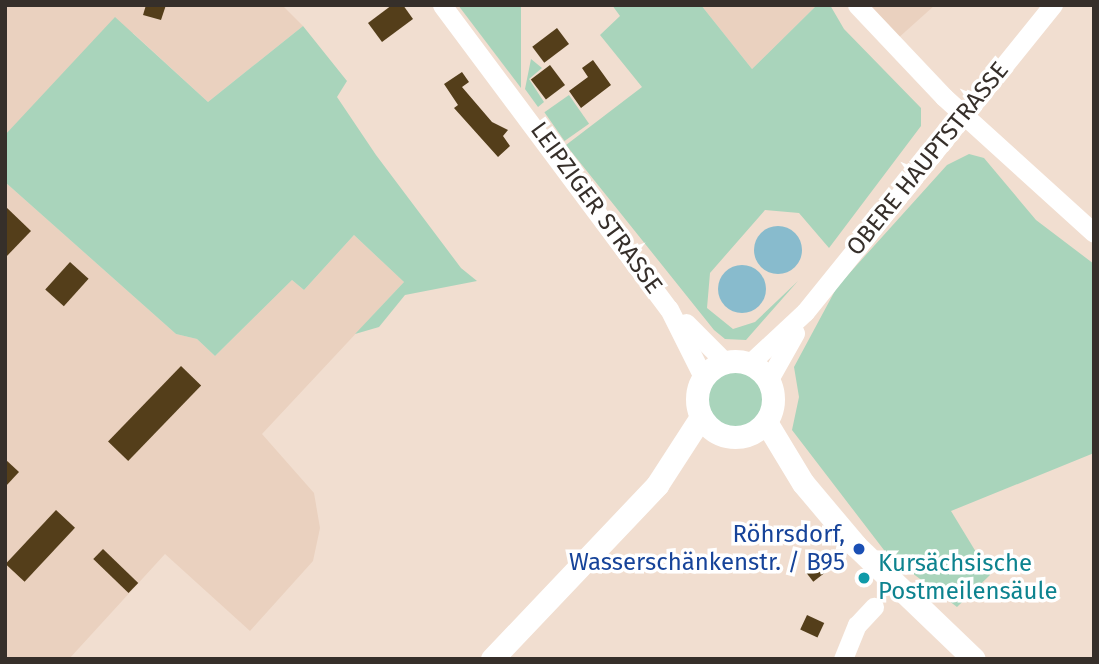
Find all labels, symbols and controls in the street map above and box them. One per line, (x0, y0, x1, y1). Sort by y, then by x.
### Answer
street label: OBERE HAUPTSTRASSE (841, 56, 1015, 262)
street label: LEIPZIGER STRASSE (524, 116, 668, 300)
place label: Röhrsdorf, Wasserschänkenstr. / B95 (569, 521, 845, 577)
marker: Röhrsdorf, Wasserschänkenstr. / B95 (851, 541, 867, 557)
place label: Kursächsische Postmeilensäule (878, 550, 1058, 606)
marker: Kursächsische Postmeilensäule (856, 570, 872, 586)

